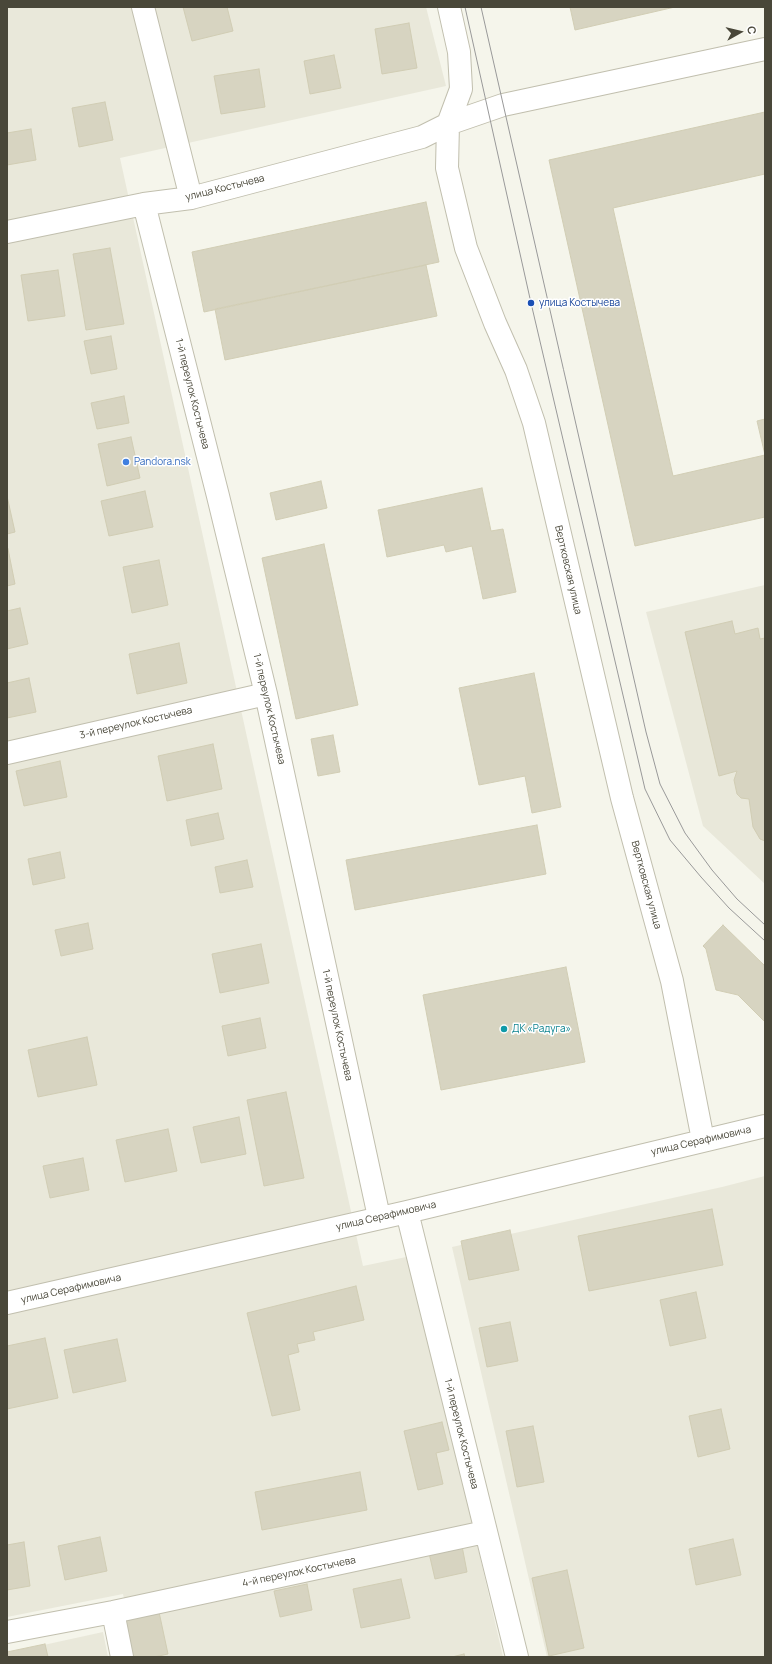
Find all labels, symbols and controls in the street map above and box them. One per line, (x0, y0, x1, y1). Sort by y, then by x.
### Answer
north arrow (720, 12, 760, 52)
text: С (744, 25, 760, 35)
street label: улица Костычева (184, 172, 266, 204)
place label: улица Костычева (539, 297, 620, 309)
marker: улица Костычева (526, 298, 536, 308)
street label: 1-й переулок Костычева (172, 337, 212, 451)
place label: Pandora.nsk (134, 456, 191, 468)
marker: Pandora.nsk (121, 457, 131, 467)
street label: Вертковская улица (552, 524, 584, 616)
street label: 1-й переулок Костычева (250, 652, 288, 766)
street label: 3-й переулок Костычева (79, 704, 193, 742)
street label: Вертковская улица (628, 840, 664, 930)
street label: 1-й переулок Костычева (319, 968, 355, 1082)
place label: ДК «Радуга» (512, 1023, 571, 1035)
marker: ДК «Радуга» (499, 1024, 509, 1034)
street label: улица Серафимовича (650, 1124, 752, 1158)
street label: улица Серафимовича (335, 1199, 437, 1233)
street label: улица Серафимовича (20, 1272, 122, 1306)
street label: 1-й переулок Костычева (441, 1377, 481, 1491)
street label: 4-й переулок Костычева (241, 1554, 357, 1590)

